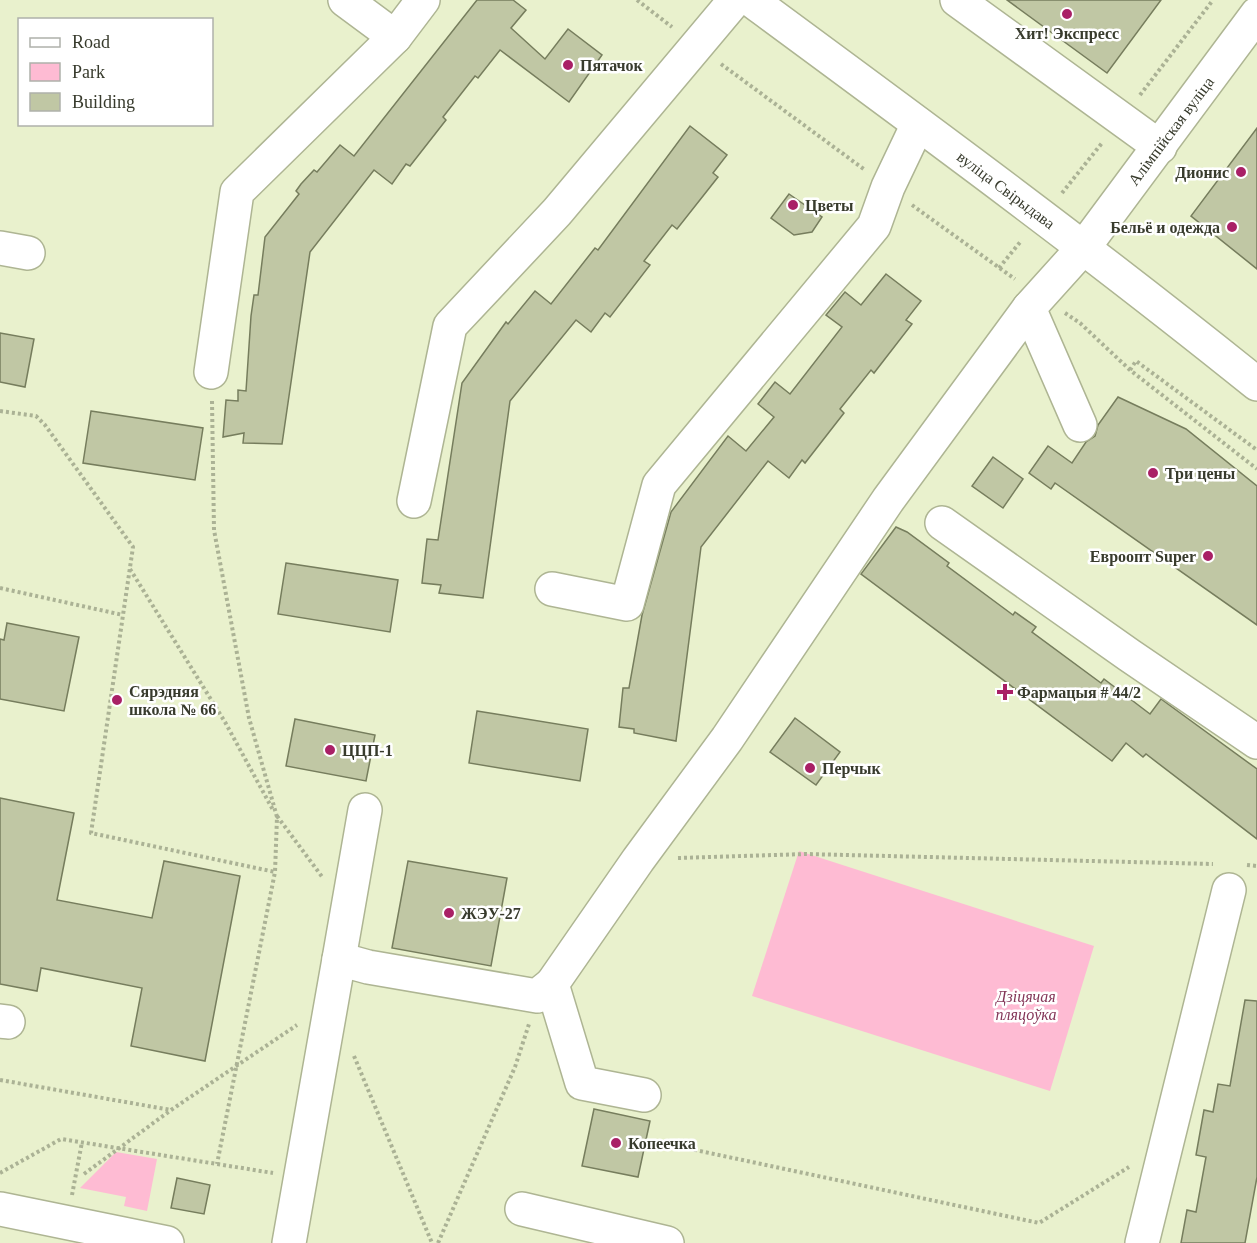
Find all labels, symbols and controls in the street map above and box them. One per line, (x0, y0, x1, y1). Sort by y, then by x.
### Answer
marker: Хит! Экспресс (1060, 7, 1074, 21)
legend (18, 18, 213, 126)
place label: Хит! Экспресс (1015, 25, 1119, 43)
text: Road (72, 32, 110, 52)
place label: Пятачок (580, 57, 644, 74)
marker: Пятачок (561, 58, 575, 72)
text: Park (72, 62, 105, 82)
street label: Алімпійская вуліца (1125, 74, 1218, 189)
text: Building (72, 92, 135, 112)
street label: вуліца Свірыдава (953, 148, 1058, 233)
place label: Дионис (1175, 164, 1229, 182)
marker: Дионис (1234, 165, 1248, 179)
place label: Цветы (805, 197, 854, 215)
marker: Цветы (786, 198, 800, 212)
place label: Бельё и одежда (1110, 219, 1220, 236)
marker: Бельё и одежда (1225, 220, 1239, 234)
place label: Три цены (1165, 465, 1236, 483)
marker: Три цены (1146, 466, 1160, 480)
place label: Евроопт Super (1090, 548, 1196, 566)
marker: Евроопт Super (1201, 549, 1215, 563)
place label: Сярэдняя школа № 66 (129, 683, 216, 718)
place label: Фармацыя # 44/2 (1017, 684, 1141, 702)
marker: Фармацыя # 44/2 (998, 685, 1012, 699)
marker: Сярэдняя школа № 66 (110, 693, 124, 707)
place label: ЦЦП-1 (342, 742, 393, 760)
marker: ЦЦП-1 (323, 743, 337, 757)
place label: Перчык (822, 760, 882, 778)
marker: Перчык (803, 761, 817, 775)
place label: ЖЭУ-27 (461, 905, 521, 922)
marker: ЖЭУ-27 (442, 906, 456, 920)
park label: Дзіцячая пляцоўка (994, 988, 1056, 1024)
place label: Копеечка (628, 1135, 696, 1152)
marker: Копеечка (609, 1136, 623, 1150)

